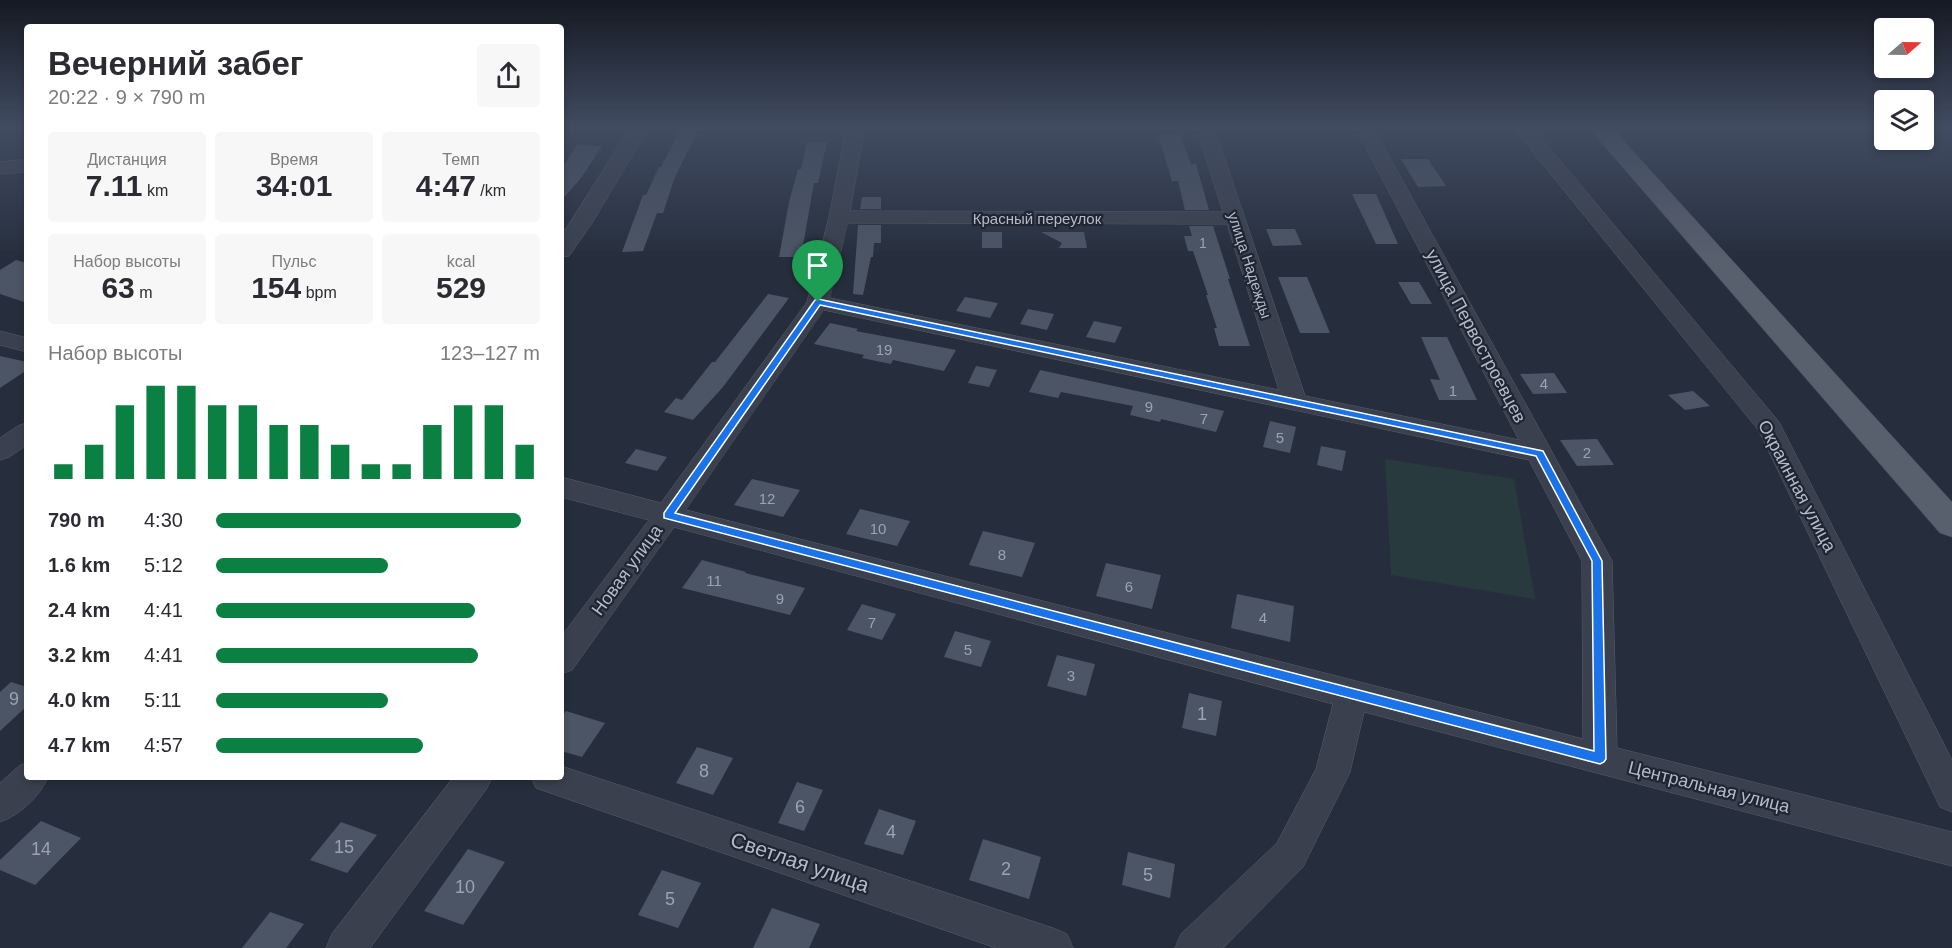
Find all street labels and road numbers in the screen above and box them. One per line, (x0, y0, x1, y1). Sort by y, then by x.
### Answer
street label: Красный переулок (973, 210, 1102, 227)
street label: улица Надежды (1225, 210, 1275, 320)
street label: улица Первостроевцев (1422, 246, 1530, 426)
street label: Окраинная улица (1754, 417, 1841, 556)
street label: Новая улица (588, 520, 667, 619)
street label: Центральная улица (1626, 757, 1793, 817)
street label: Светлая улица (728, 828, 873, 897)

